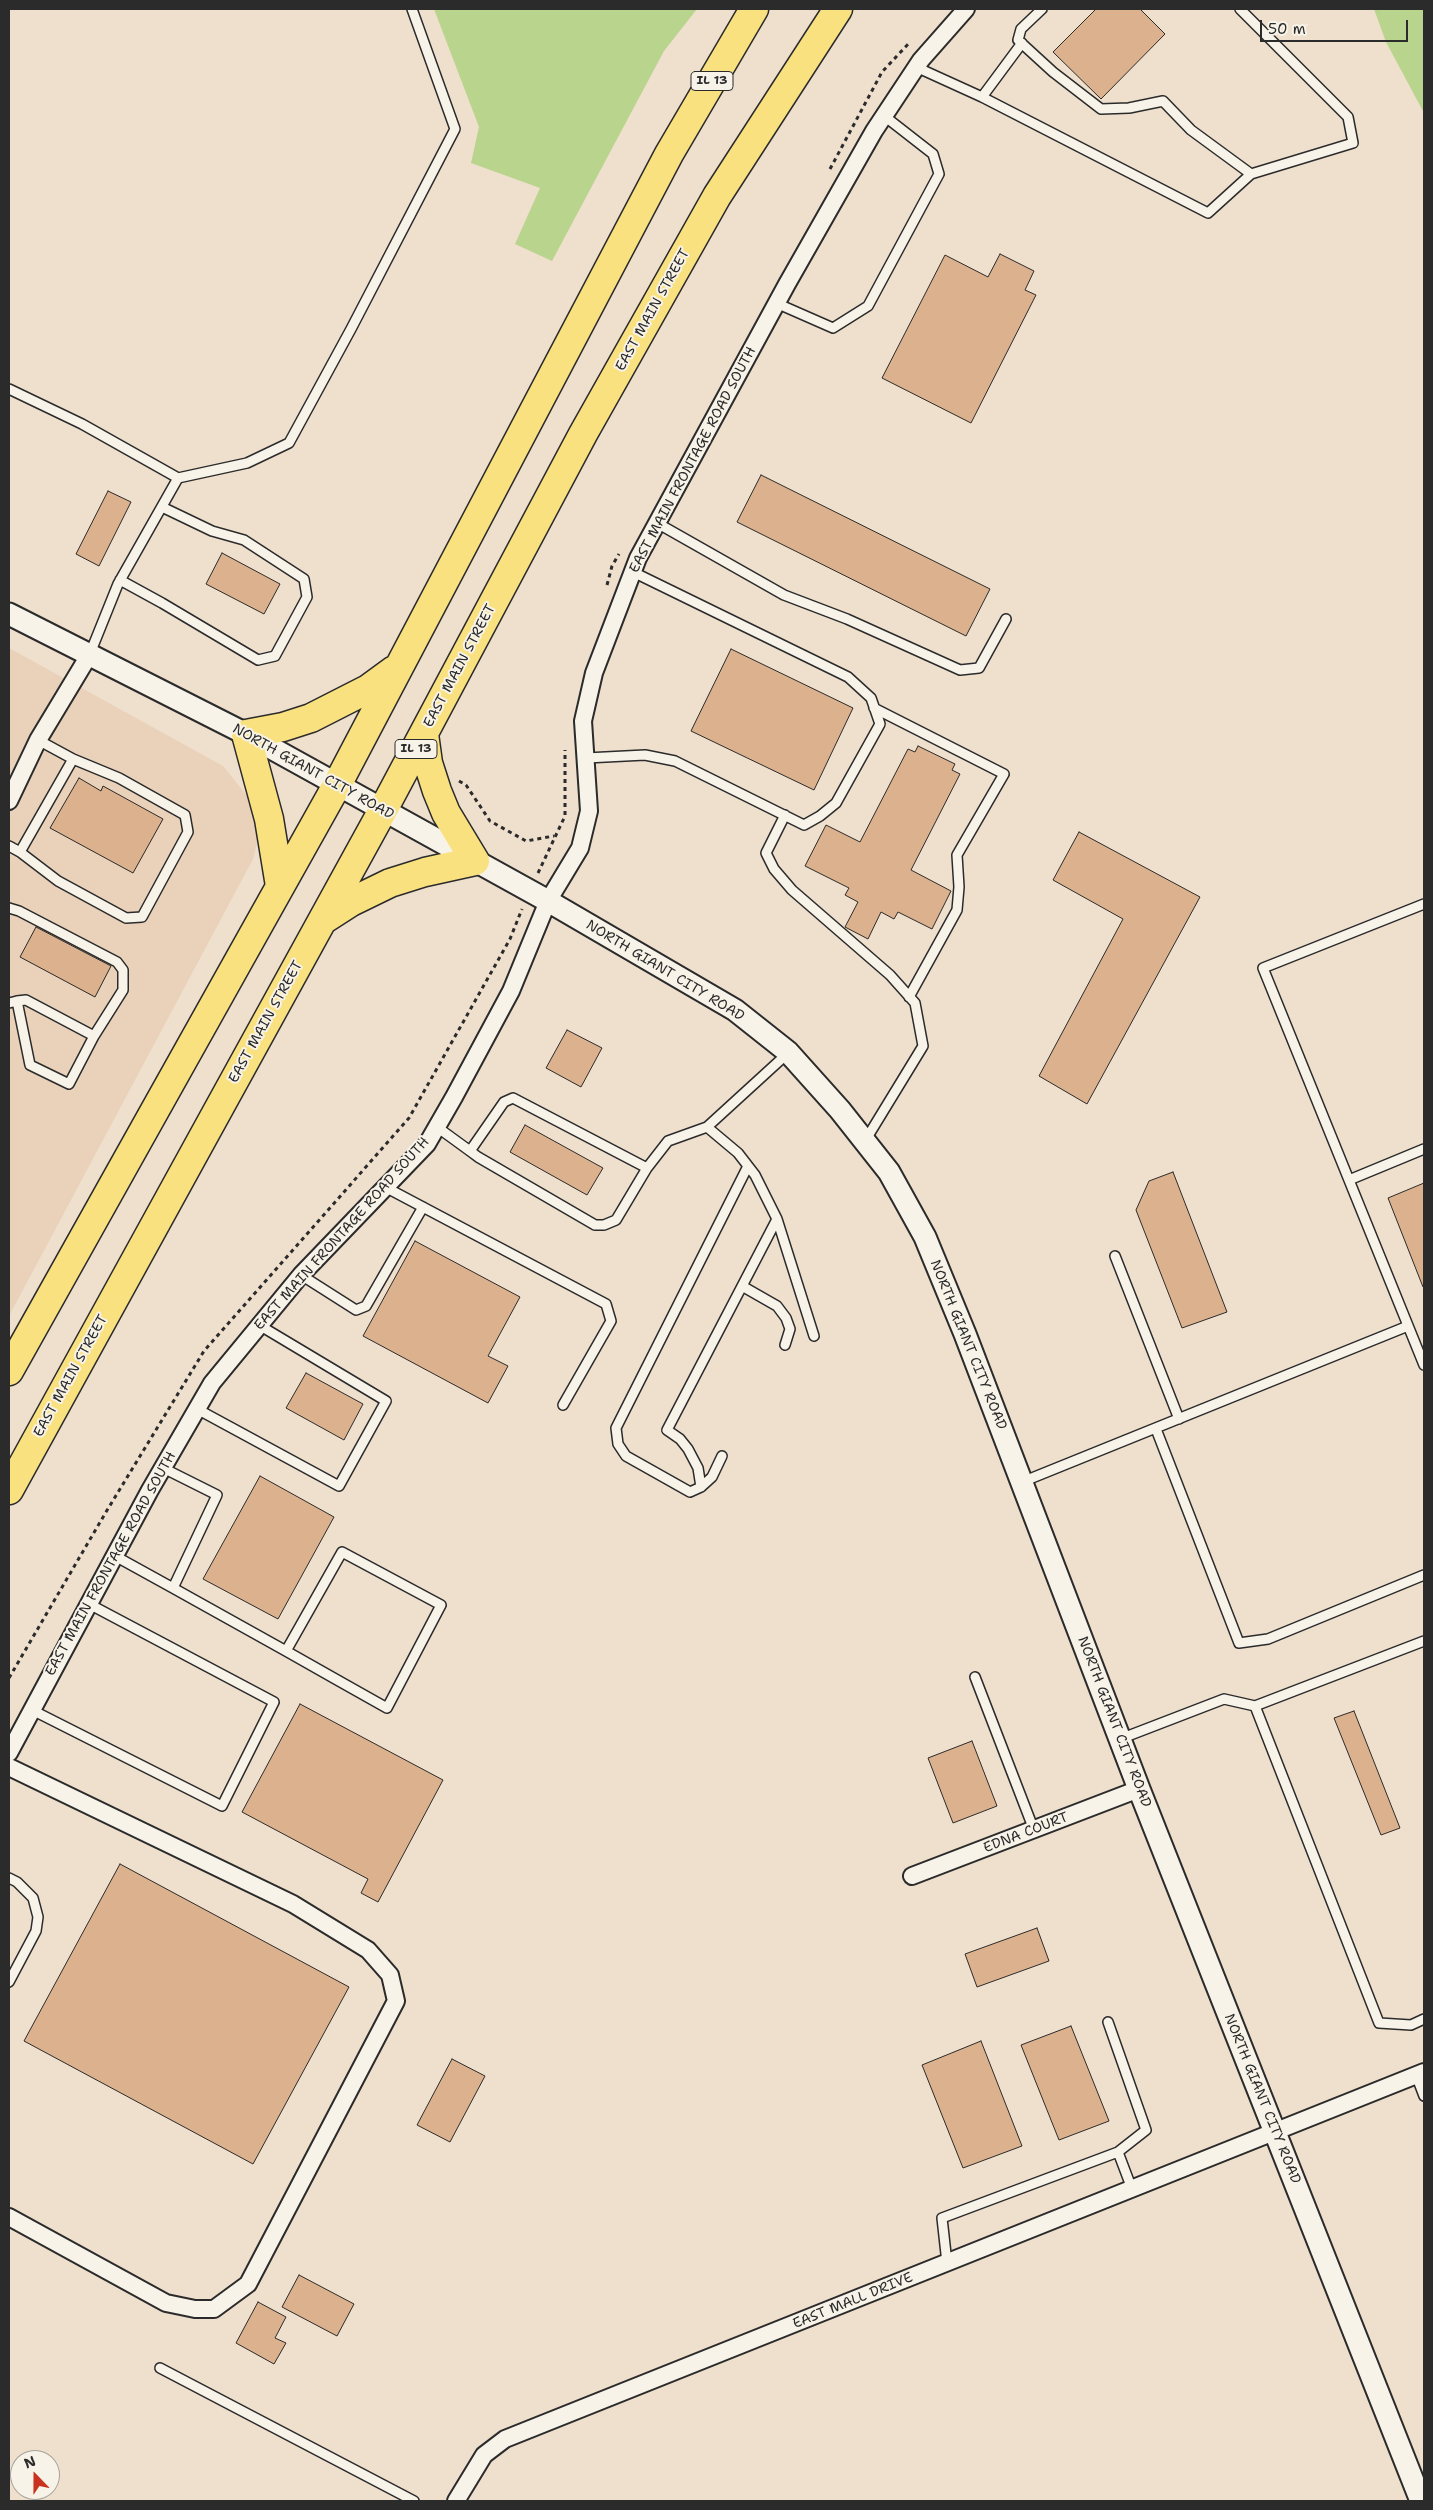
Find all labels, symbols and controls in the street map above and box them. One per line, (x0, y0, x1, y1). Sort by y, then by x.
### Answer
scale bar (1263, 10, 1410, 42)
text: 50 m (1268, 19, 1306, 39)
road number: IL 13 (691, 72, 733, 90)
street label: EAST MAIN STREET (612, 246, 694, 374)
street label: EAST MAIN FRONTAGE ROAD SOUTH (626, 344, 760, 576)
street label: EAST MAIN STREET (420, 602, 500, 730)
street label: NORTH GIANT CITY ROAD (229, 721, 397, 823)
road number: IL 13 (395, 740, 437, 759)
street label: NORTH GIANT CITY ROAD (583, 917, 747, 1025)
street label: EAST MAIN STREET (225, 958, 307, 1086)
street label: EAST MAIN FRONTAGE ROAD SOUTH (251, 1134, 433, 1334)
street label: NORTH GIANT CITY ROAD (926, 1258, 1010, 1432)
street label: EAST MAIN STREET (30, 1312, 112, 1440)
street label: EAST MAIN FRONTAGE ROAD SOUTH (42, 1449, 180, 1679)
street label: NORTH GIANT CITY ROAD (1074, 1634, 1154, 1810)
street label: EDNA COURT (981, 1809, 1071, 1857)
street label: NORTH GIANT CITY ROAD (1220, 2012, 1304, 2186)
street label: EAST MALL DRIVE (791, 2269, 915, 2333)
north arrow (10, 2450, 60, 2500)
text: N (21, 2452, 38, 2472)

